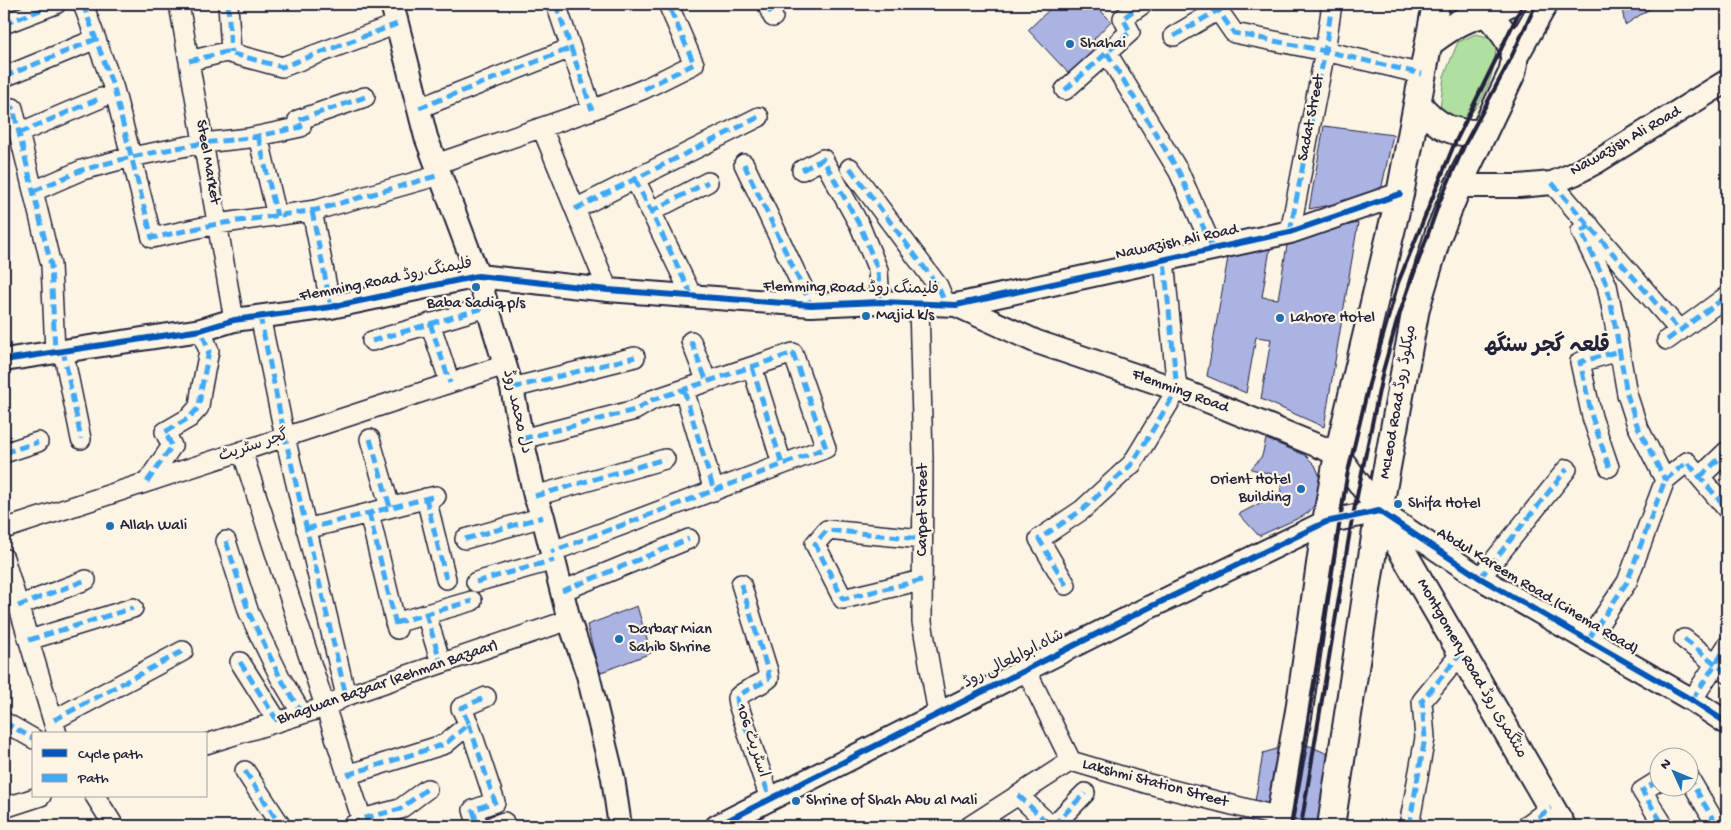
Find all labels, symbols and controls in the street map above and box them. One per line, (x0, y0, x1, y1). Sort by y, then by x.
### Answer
place label: Shahai (1080, 35, 1126, 54)
marker: Shahai (1064, 38, 1076, 50)
street label: Sadat Street (1294, 72, 1330, 163)
street label: Nawazish Ali Road (1567, 102, 1686, 181)
street label: Steel Market (190, 118, 224, 207)
street label: Nawazish Ali Road (1114, 220, 1241, 265)
street label: Flemming Road فلیمنگ روڈ (296, 252, 474, 307)
street label: Flemming Road فلیمنگ روڈ (762, 275, 939, 300)
marker: Baba Sadiq p/s (470, 281, 482, 293)
place label: Baba Sadiq p/s (426, 295, 526, 314)
place label: Majid k/s (876, 307, 935, 326)
place label: Lahore Hotel (1290, 309, 1375, 328)
marker: Majid k/s (860, 310, 872, 322)
marker: Lahore Hotel (1274, 312, 1286, 324)
street label: McLeod Road میکلوڈ روڈ (1375, 323, 1422, 480)
district label: قلعہ گجر سنگھ (1484, 331, 1610, 360)
street label: Flemming Road (1128, 365, 1233, 419)
street label: دل محمد روڈ (497, 368, 536, 456)
street label: گجر سٹریٹ (216, 424, 292, 467)
street label: Carpet Street (914, 462, 933, 556)
place label: Orient Hotel Building (1210, 471, 1291, 508)
marker: Orient Hotel Building (1295, 483, 1307, 495)
place label: Shifa Hotel (1408, 495, 1481, 514)
marker: Shifa Hotel (1392, 498, 1404, 510)
place label: Allah Wali (120, 517, 187, 536)
marker: Allah Wali (104, 520, 116, 532)
street label: Abdul Kareem Road (Cinema Road) (1433, 524, 1641, 660)
street label: Montgomery Road منٹگمری روڈ (1412, 574, 1533, 762)
place label: Darbar Mian Sahib Shrine (628, 621, 712, 658)
street label: شاہ ابوالمعالی روڈ (960, 625, 1068, 694)
marker: Darbar Mian Sahib Shrine (613, 633, 625, 645)
street label: Bhagwan Bazaar (Rehman Bazaar) (274, 636, 501, 730)
street label: اسٹریٹ 106 (730, 701, 772, 780)
legend (32, 732, 208, 798)
text: Cycle path (78, 746, 143, 764)
north arrow (1648, 748, 1698, 798)
street label: Lakshmi Station Street (1080, 755, 1231, 813)
text: N (1657, 756, 1676, 774)
text: Path (77, 770, 109, 788)
place label: Shrine of Shah Abu al Mali (806, 792, 977, 811)
marker: Shrine of Shah Abu al Mali (790, 795, 802, 807)

